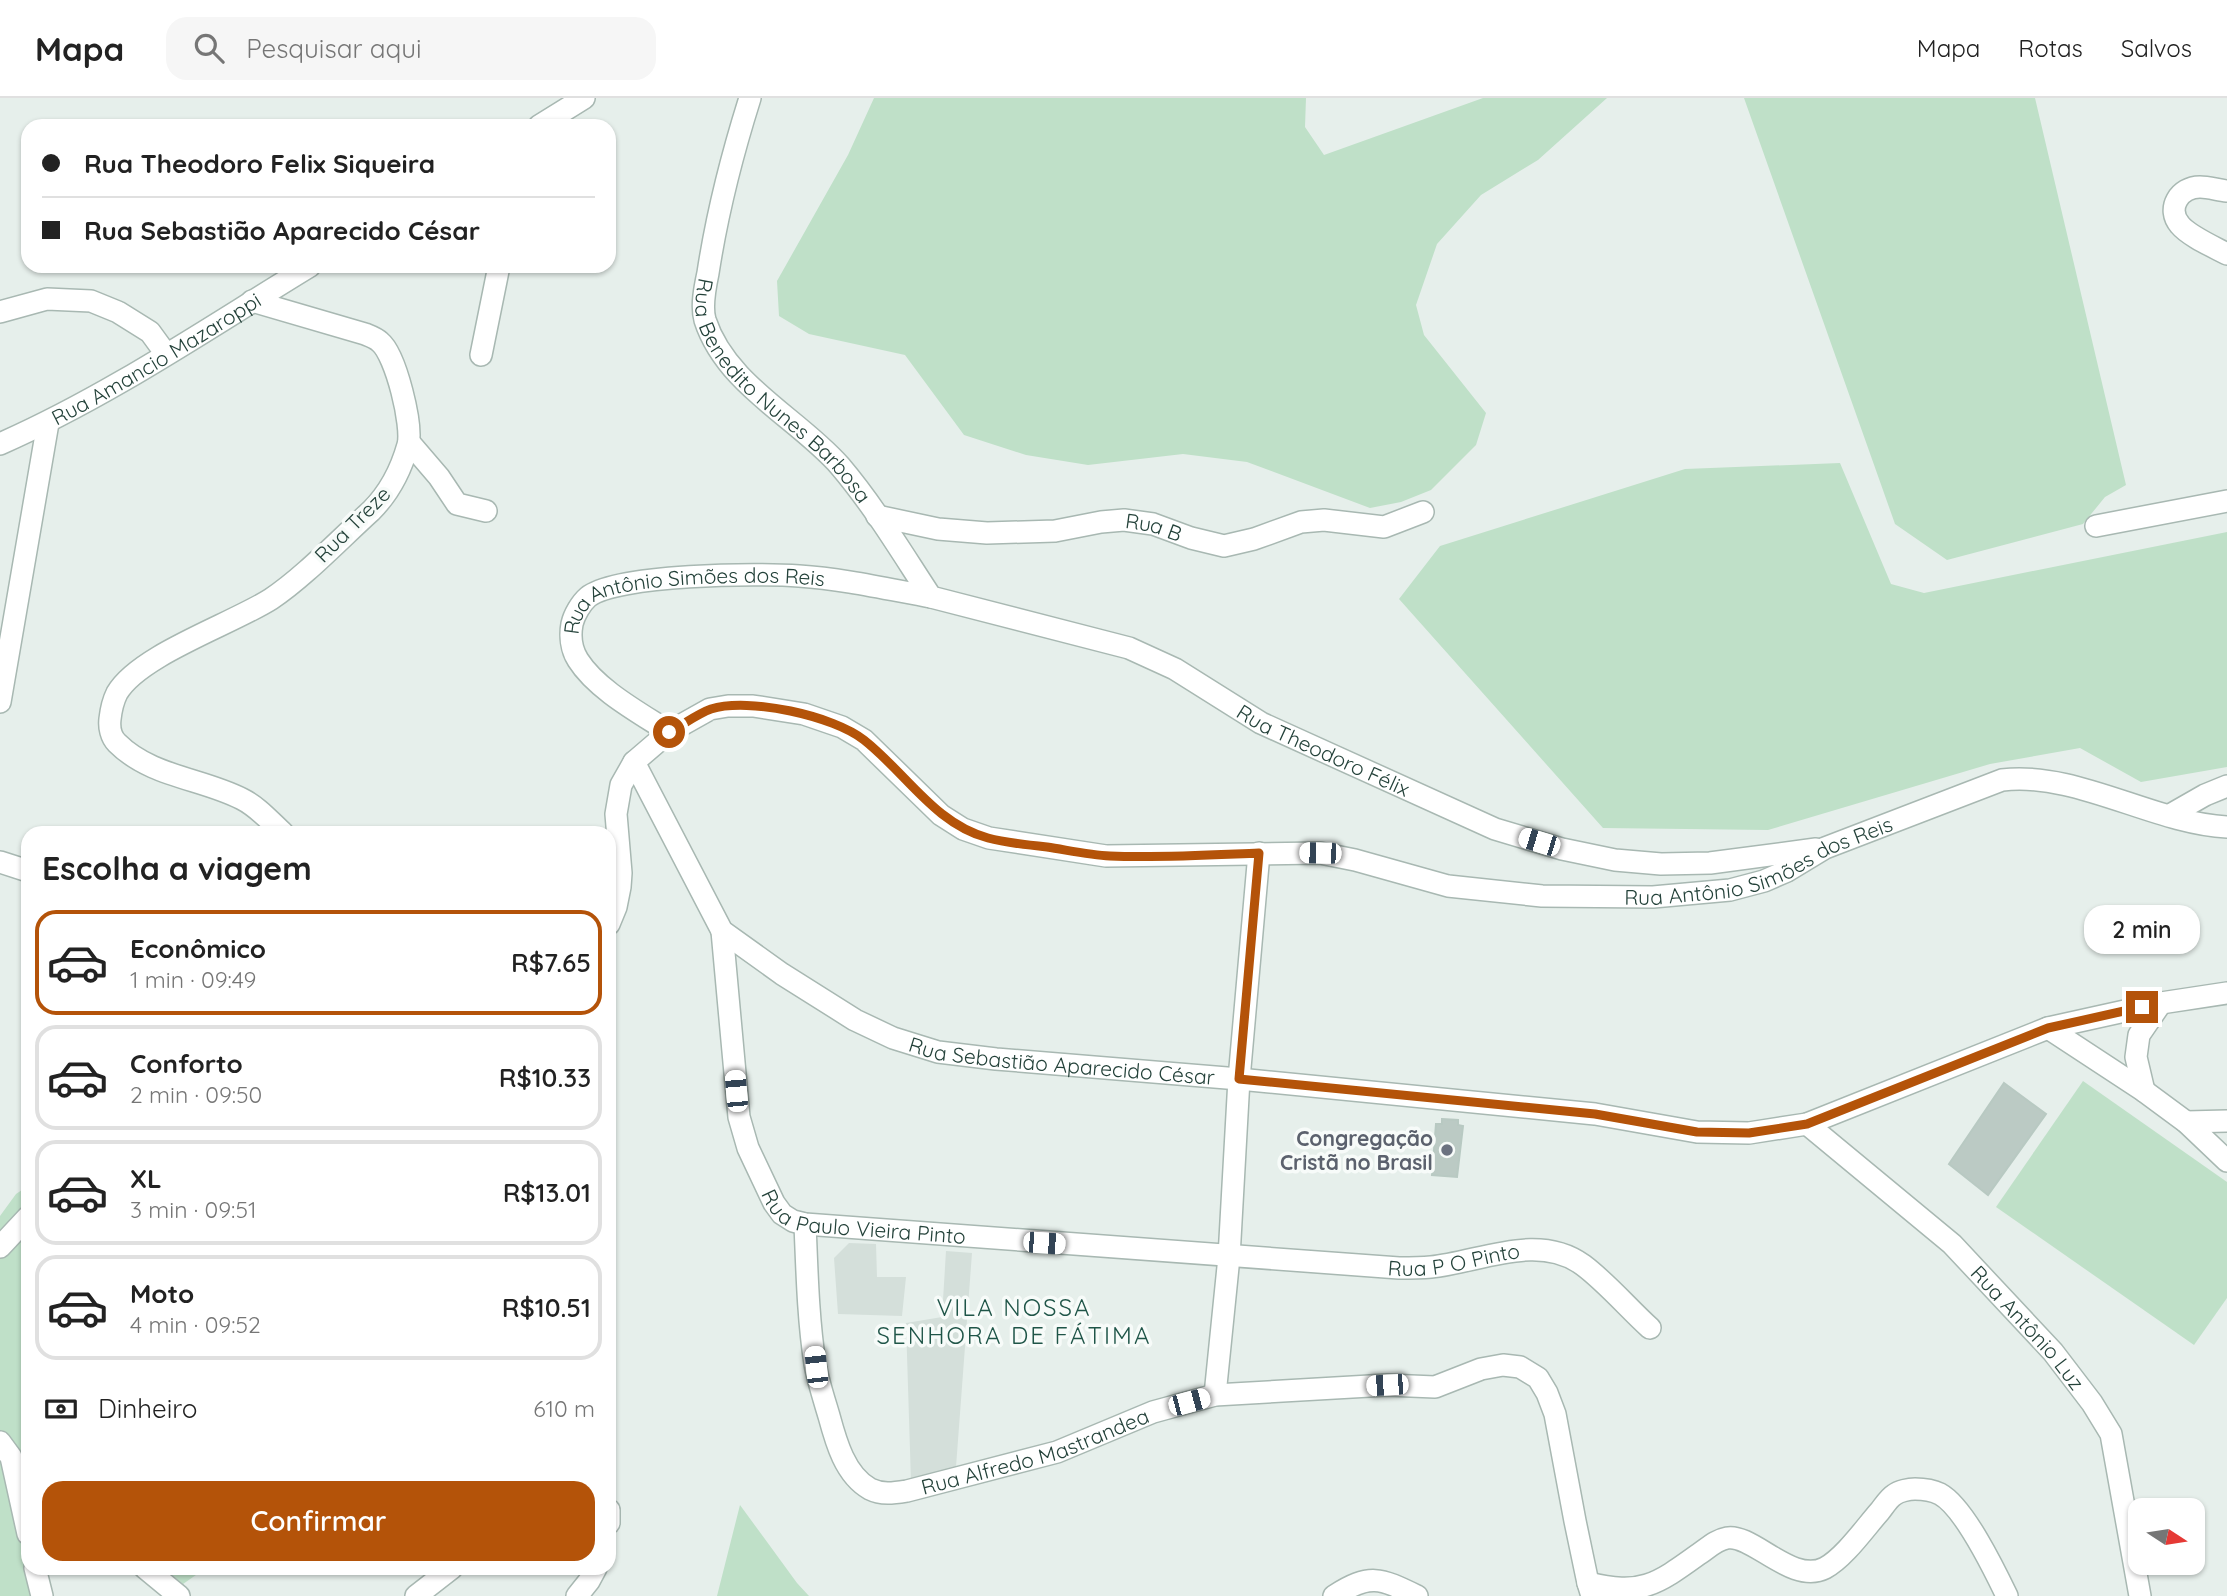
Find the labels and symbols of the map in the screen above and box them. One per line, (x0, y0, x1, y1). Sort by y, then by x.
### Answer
street label: Rua Benedito Nunes Barbosa (690, 276, 877, 508)
street label: Rua Amancio Mazaroppi (47, 287, 266, 430)
street label: Rua Treze (309, 481, 395, 567)
street label: Rua B (1124, 507, 1186, 547)
street label: Rua Antônio Simões dos Reis (558, 562, 826, 635)
street label: Rua Theodoro Félix (1232, 698, 1414, 802)
route start (653, 716, 685, 748)
street label: Rua Antônio Simões dos Reis (1624, 810, 1896, 910)
car (1516, 826, 1563, 858)
car (1299, 842, 1342, 864)
callout: 2 min (2084, 906, 2200, 954)
route end (2126, 991, 2158, 1023)
street label: Rua Sebastião Aparecido César (906, 1031, 1216, 1090)
car (724, 1069, 749, 1113)
place label: Congregação Cristã no Brasil (1280, 1125, 1433, 1175)
marker: Congregação Cristã no Brasil (1439, 1142, 1455, 1158)
street label: Rua Paulo Vieira Pinto (756, 1185, 967, 1249)
car (1023, 1231, 1066, 1255)
street label: Rua P O Pinto (1387, 1237, 1521, 1281)
street label: Rua Antônio Luz (1966, 1260, 2090, 1395)
district label: VILA NOSSA SENHORA DE FÁTIMA (877, 1292, 1151, 1350)
car (804, 1345, 829, 1389)
car (1366, 1373, 1409, 1397)
car (1166, 1386, 1213, 1418)
street label: Rua Alfredo Mastrandea (918, 1402, 1153, 1500)
north arrow (2128, 1498, 2205, 1575)

